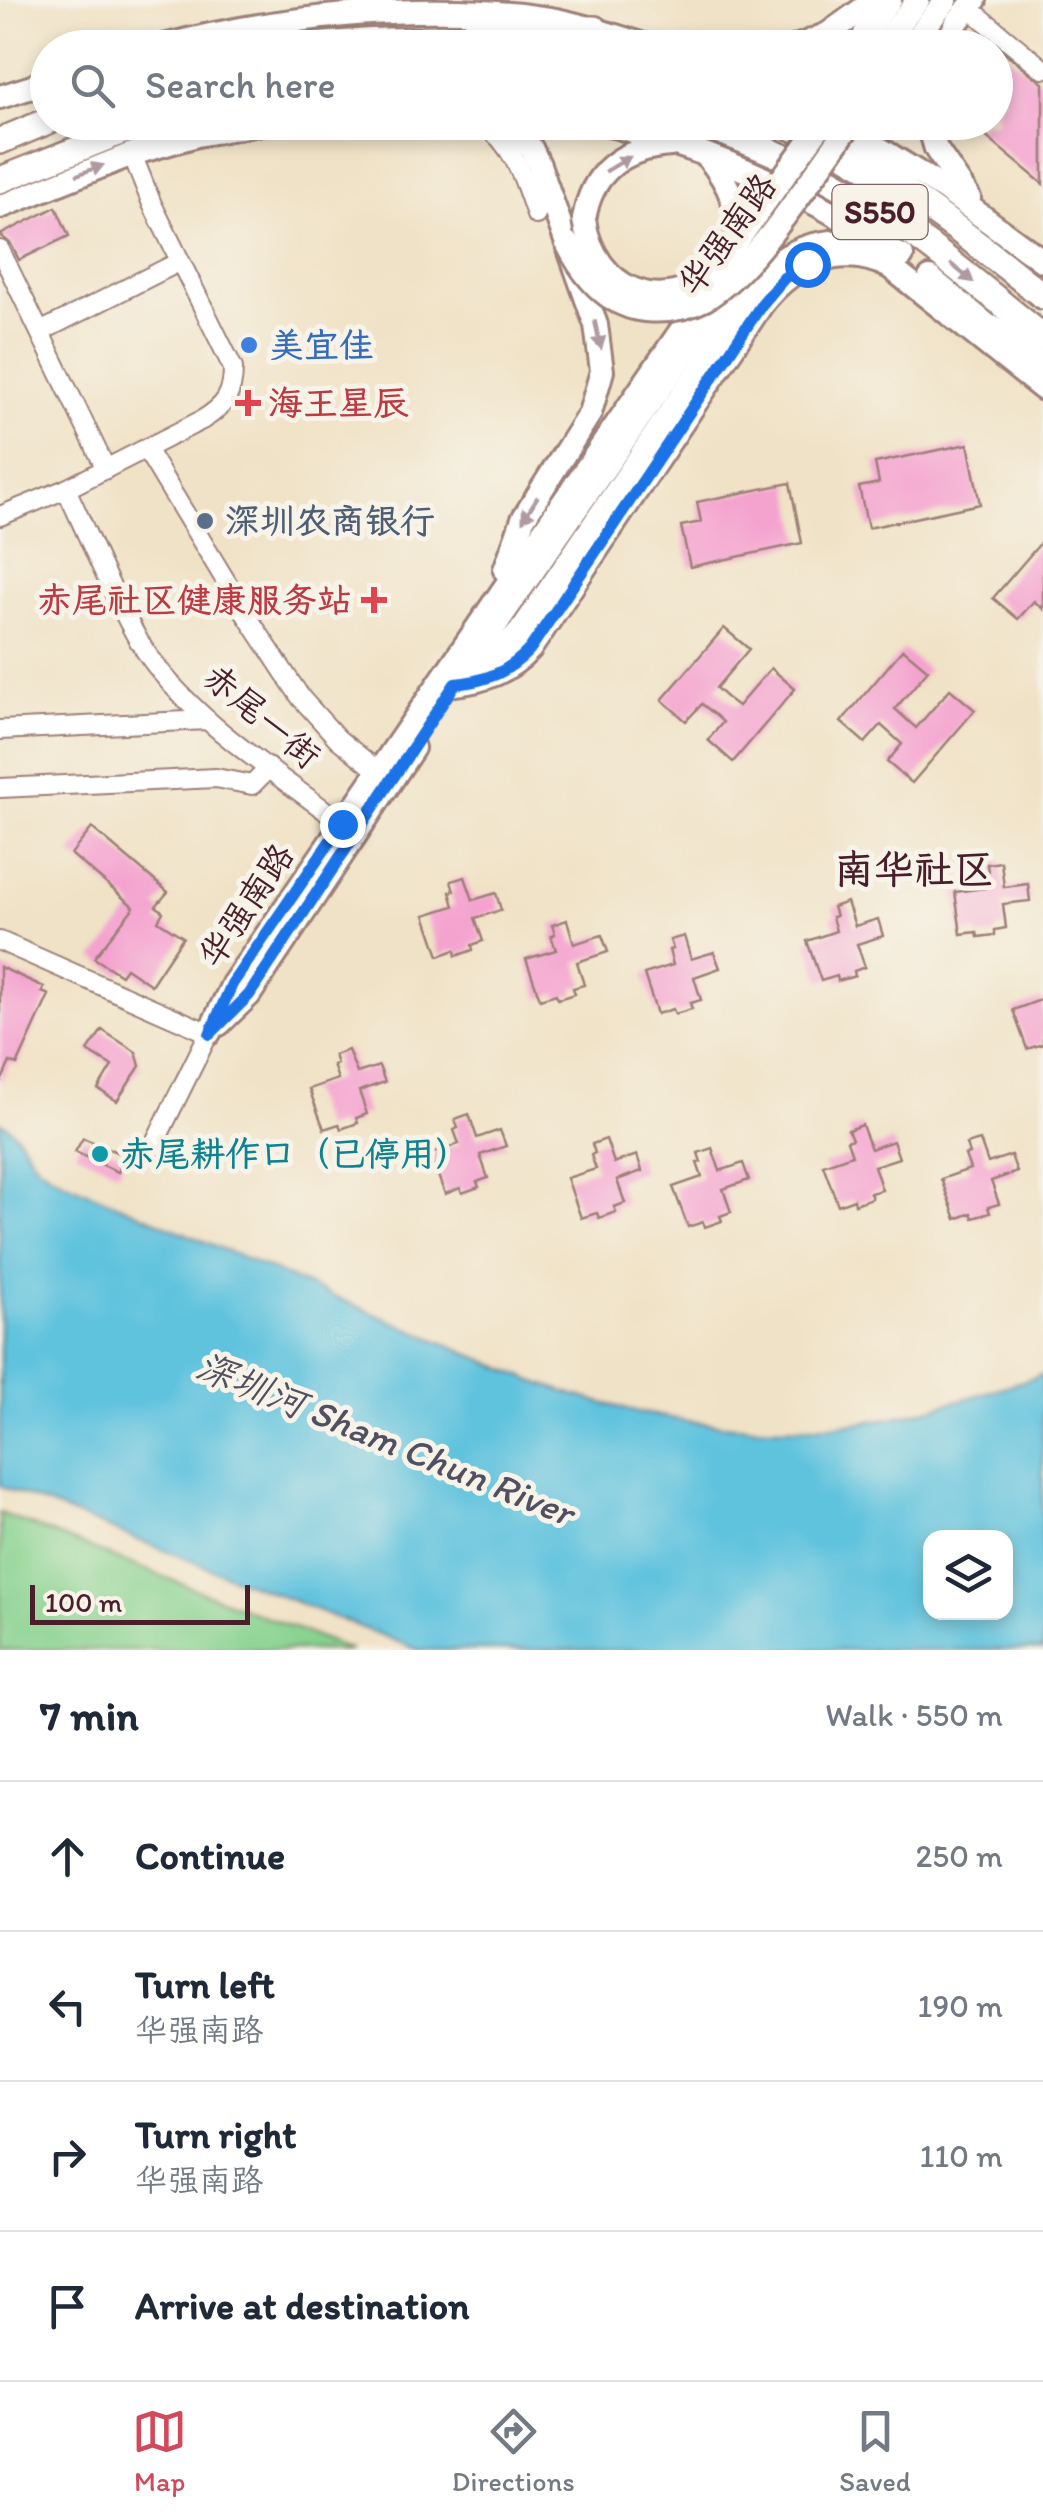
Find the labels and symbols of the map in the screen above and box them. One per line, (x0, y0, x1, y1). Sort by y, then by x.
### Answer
one-way arrow (604, 156, 632, 173)
one-way arrow (76, 162, 106, 178)
street label: 华强南路 (669, 165, 785, 303)
road number: S550 (832, 185, 928, 239)
route start (785, 242, 831, 288)
one-way arrow (950, 262, 975, 283)
one-way arrow (590, 320, 606, 351)
place label: 美宜佳 (269, 324, 374, 366)
marker: 美宜佳 (238, 334, 260, 356)
place label: 海王星辰 (268, 382, 409, 424)
marker: 海王星辰 (237, 392, 259, 414)
one-way arrow (521, 495, 539, 523)
place label: 深圳农商银行 (225, 500, 435, 542)
marker: 深圳农商银行 (194, 510, 216, 532)
place label: 赤尾社区健康服务站 (37, 579, 352, 621)
marker: 赤尾社区健康服务站 (361, 587, 387, 613)
street label: 赤尾一街 (195, 655, 329, 777)
route end (320, 802, 366, 848)
street label: 华强南路 (189, 835, 303, 975)
district label: 南华社区 (834, 845, 994, 893)
place label: 赤尾耕作口（已停用） (120, 1133, 470, 1175)
marker: 赤尾耕作口（已停用） (89, 1143, 111, 1165)
water label: 深圳河 Sham Chun River (190, 1342, 584, 1537)
scale bar (30, 1580, 250, 1624)

